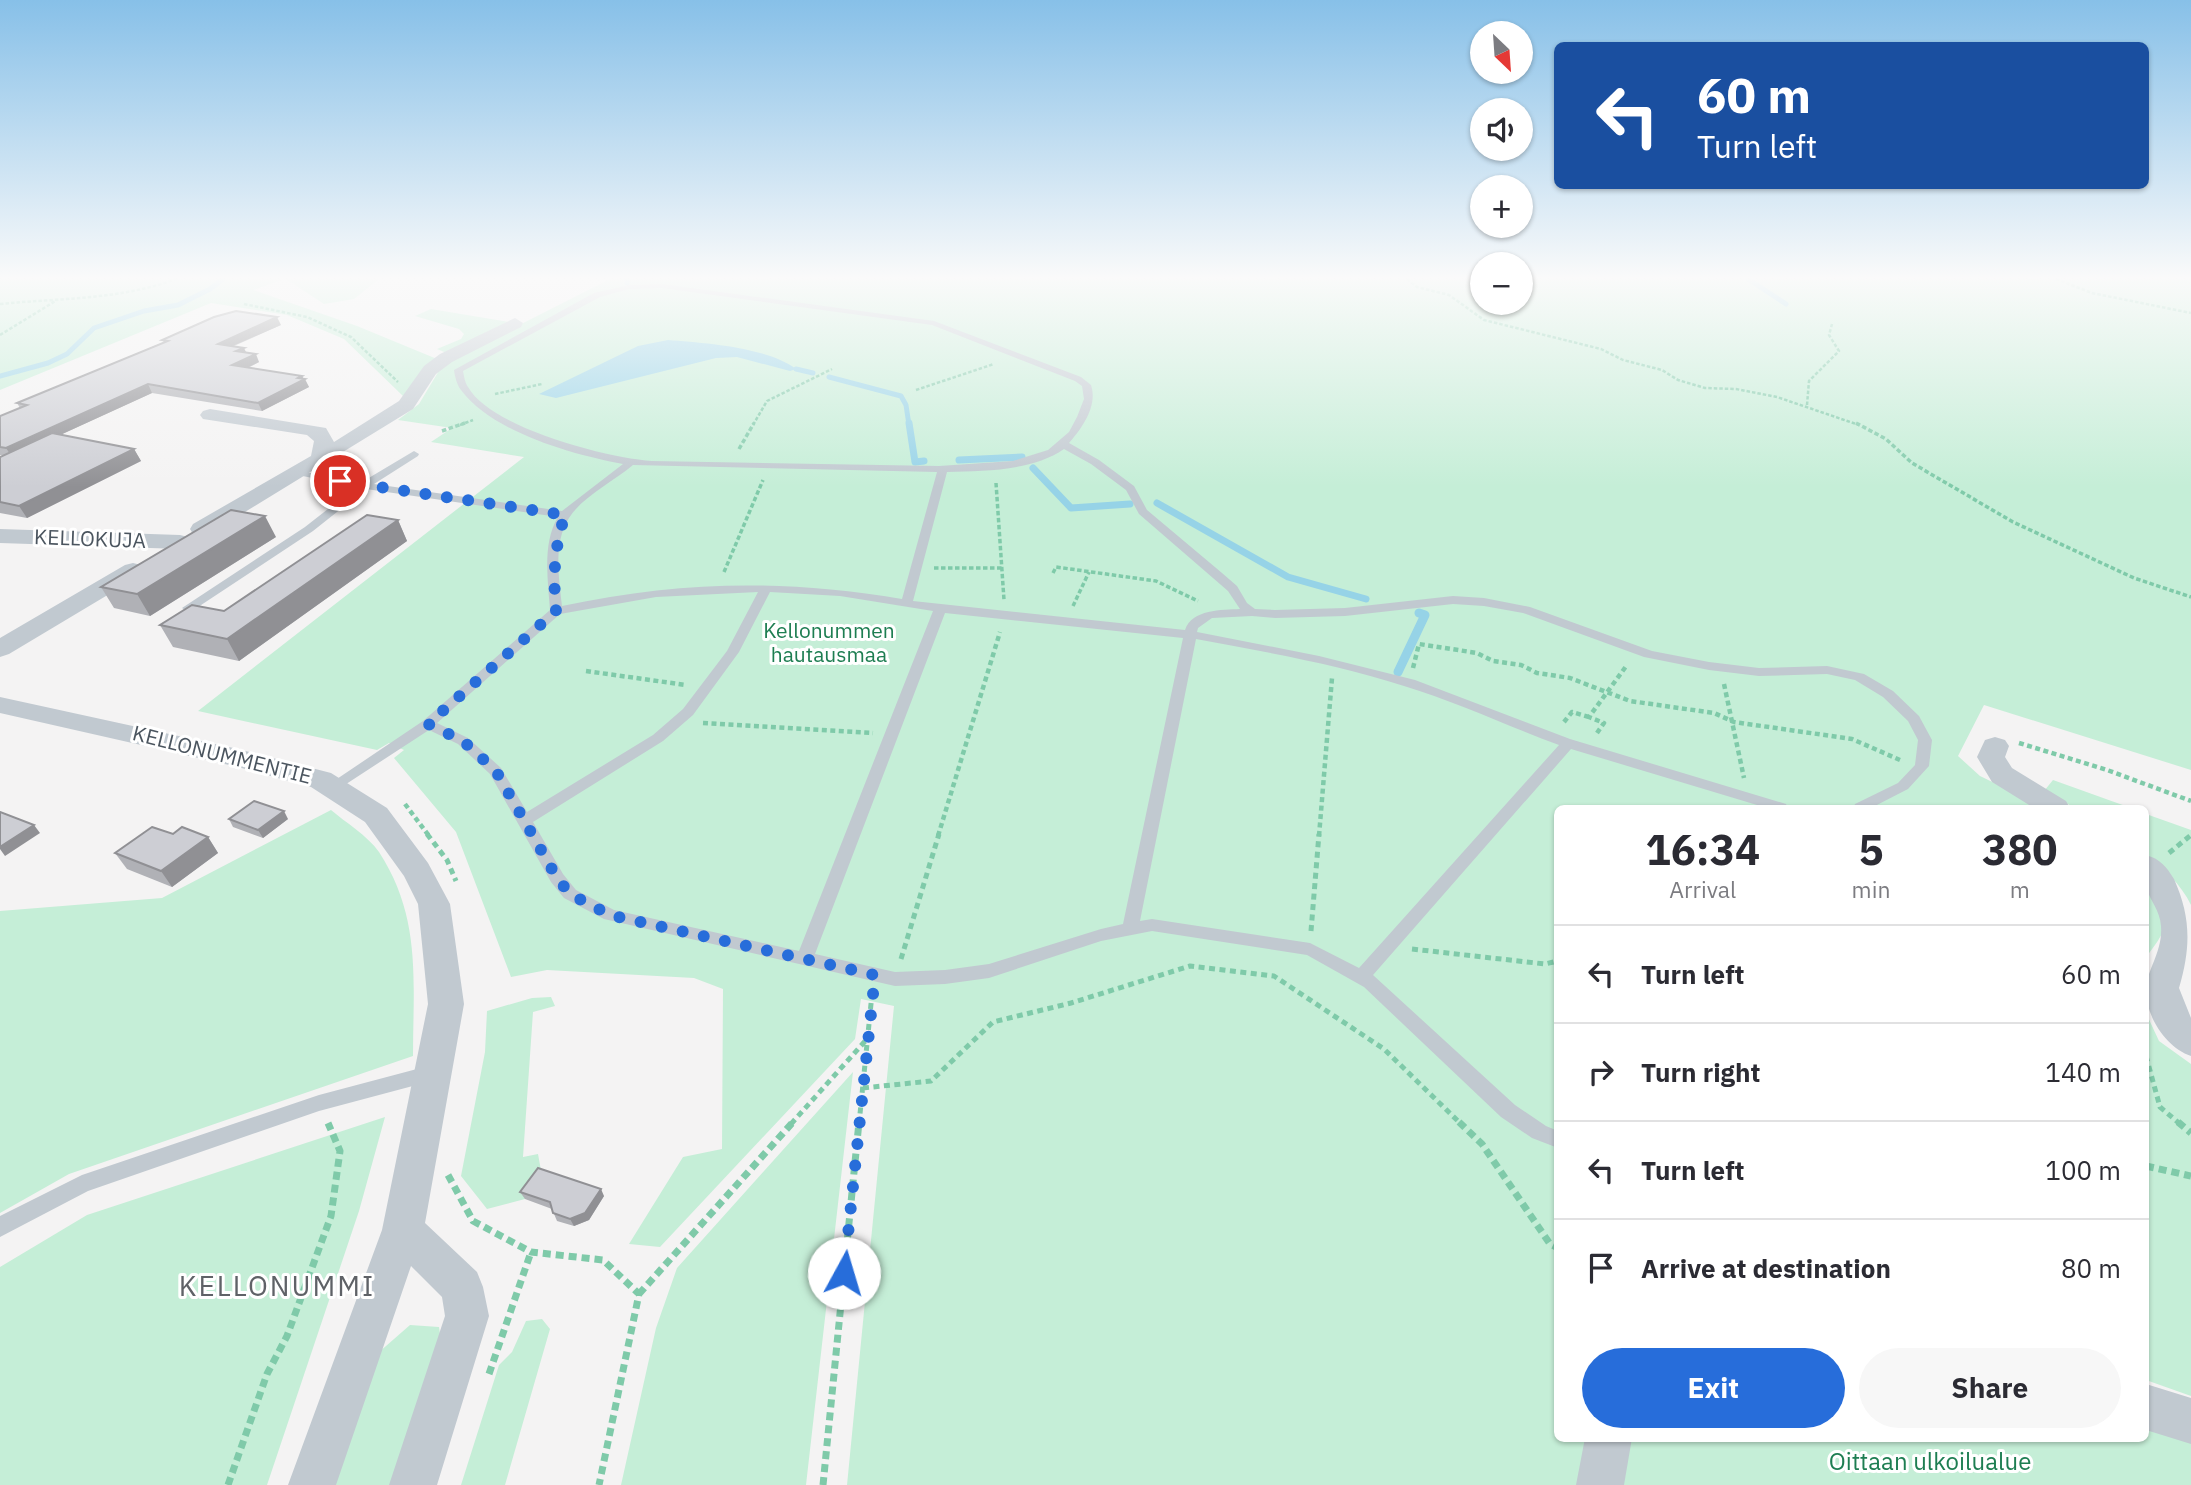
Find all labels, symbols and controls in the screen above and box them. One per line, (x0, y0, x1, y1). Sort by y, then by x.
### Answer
north arrow (1470, 21, 1533, 84)
map controls (1470, 21, 1533, 315)
text: 60 m (1697, 63, 1811, 126)
icon: left (1582, 70, 1673, 161)
button: sound (1470, 98, 1533, 161)
text: Turn left (1697, 125, 1817, 167)
button: + (1470, 175, 1533, 238)
button: − (1470, 252, 1533, 315)
pin (310, 451, 370, 511)
icon: arrive (321, 462, 359, 500)
street label: KELLOKUJA (34, 522, 147, 554)
park label: Kellonummen hautausmaa (763, 616, 895, 668)
street label: KELLONUMMENTIE (130, 718, 315, 790)
text: 16:34 (1645, 822, 1760, 877)
text: 5 (1858, 822, 1884, 877)
text: 380 (1982, 822, 2058, 877)
text: Arrival (1669, 874, 1736, 904)
text: min (1852, 874, 1890, 904)
text: m (2010, 874, 2030, 904)
icon: left (1582, 955, 1620, 993)
text: Turn left (1641, 957, 1744, 991)
text: 60 m (2061, 957, 2121, 991)
icon: right (1582, 1053, 1620, 1091)
text: Turn right (1641, 1055, 1760, 1089)
text: 140 m (2045, 1055, 2121, 1089)
icon: left (1582, 1151, 1620, 1189)
text: Turn left (1641, 1153, 1744, 1187)
text: 100 m (2045, 1153, 2121, 1187)
position arrow (807, 1236, 881, 1310)
icon: arrive (1582, 1249, 1620, 1287)
text: Arrive at destination (1641, 1251, 1891, 1285)
text: 80 m (2061, 1251, 2121, 1285)
district label: KELLONUMMI (179, 1267, 375, 1304)
button: Exit (1582, 1348, 1845, 1428)
button: Share (1859, 1348, 2121, 1428)
park label: Oittaan ulkoilualue (1829, 1445, 2031, 1477)

